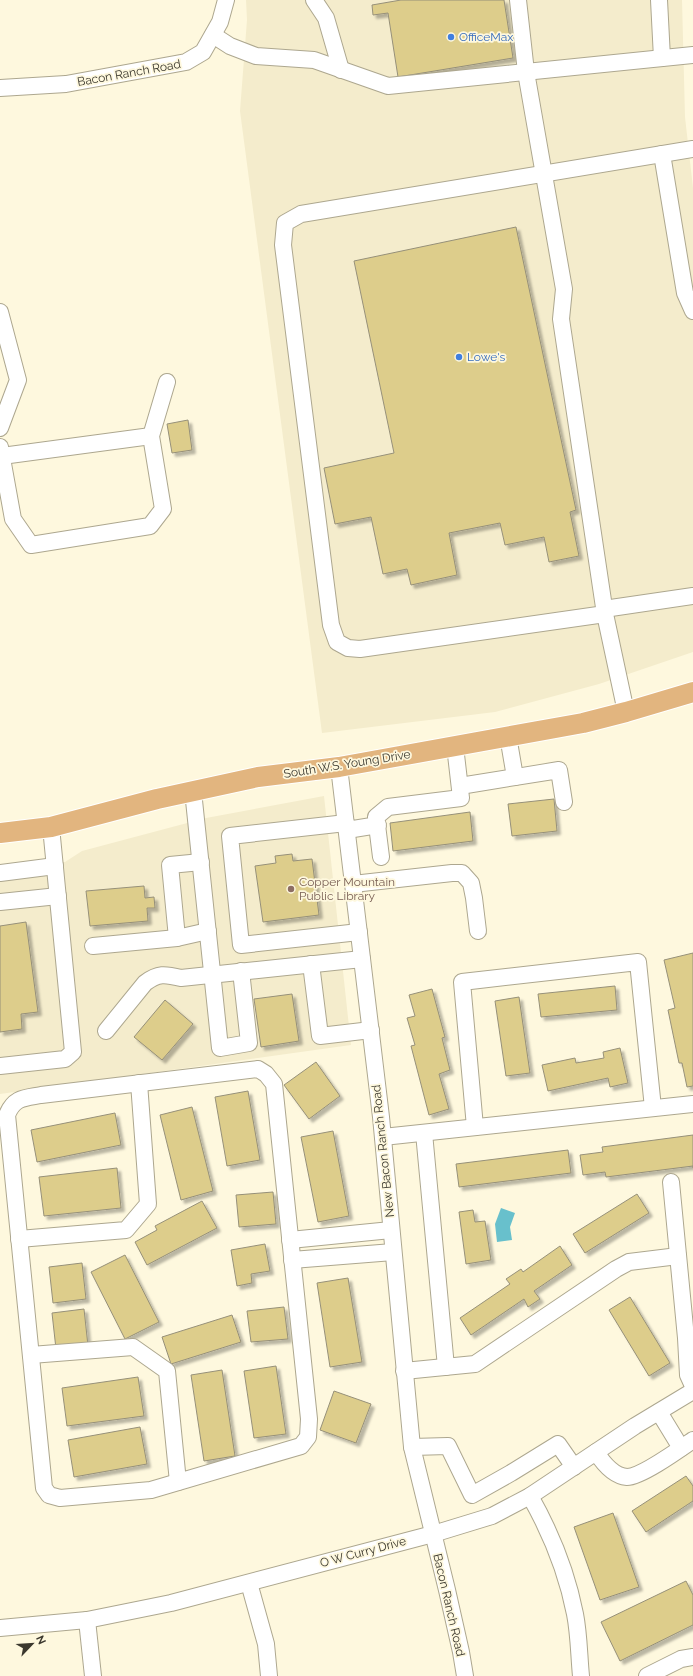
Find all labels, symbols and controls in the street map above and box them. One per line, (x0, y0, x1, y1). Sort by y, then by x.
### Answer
place label: OfficeMax (459, 30, 513, 44)
marker: OfficeMax (446, 32, 456, 42)
street label: Bacon Ranch Road (76, 57, 182, 89)
place label: Lowe's (467, 350, 505, 364)
marker: Lowe's (454, 352, 464, 362)
street label: South W.S. Young Drive (282, 747, 412, 781)
place label: Copper Mountain Public Library (299, 875, 395, 903)
marker: Copper Mountain Public Library (286, 884, 296, 894)
street label: New Bacon Ranch Road (369, 1084, 397, 1218)
street label: O W Curry Drive (318, 1534, 408, 1570)
street label: Bacon Ranch Road (430, 1552, 468, 1658)
north arrow (12, 1624, 52, 1664)
text: N (33, 1633, 48, 1647)

